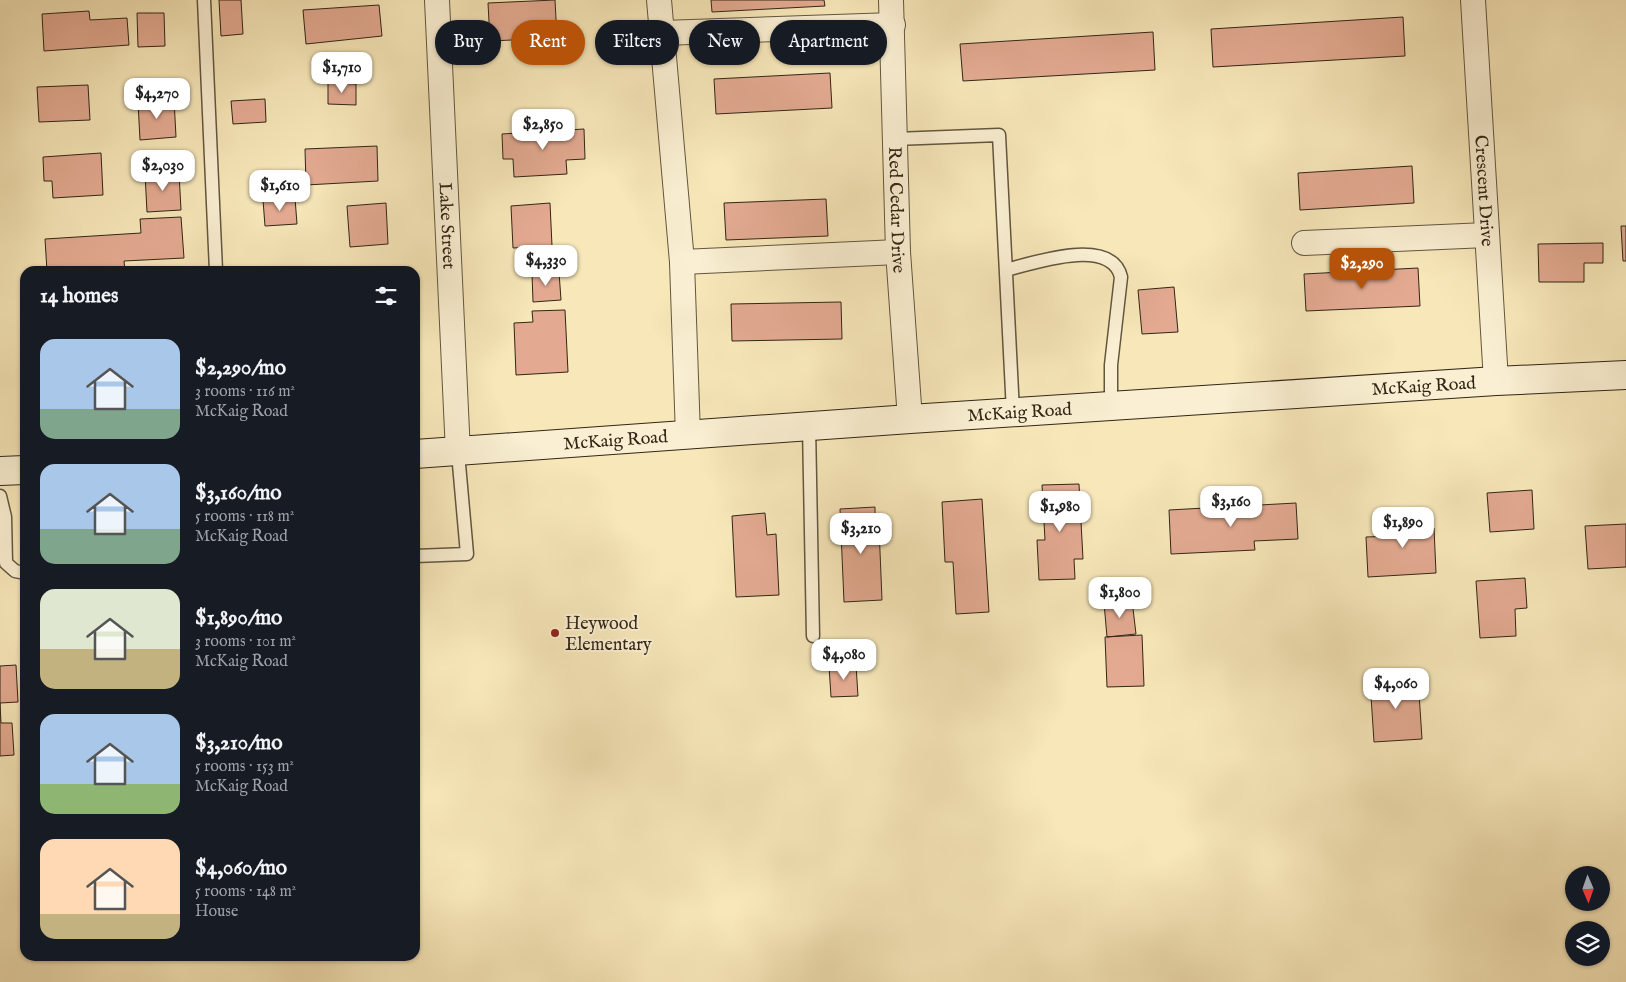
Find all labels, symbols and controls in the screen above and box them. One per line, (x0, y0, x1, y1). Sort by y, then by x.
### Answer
chip: Buy (435, 20, 501, 65)
chip: Rent (511, 20, 585, 65)
chip: Filters (595, 20, 679, 65)
chip: New (689, 20, 760, 65)
chip: Apartment (770, 20, 887, 65)
pin: $1,710 (301, 52, 383, 94)
text: $1,710 (322, 58, 362, 78)
pin: $4,270 (116, 78, 198, 120)
text: $4,270 (135, 84, 179, 104)
pin: $2,850 (502, 108, 584, 151)
text: $2,850 (523, 115, 563, 135)
street label: Crescent Drive (1468, 134, 1498, 247)
street label: Red Cedar Drive (882, 146, 909, 274)
pin: $2,030 (122, 150, 204, 192)
text: $2,030 (142, 156, 184, 176)
pin: $1,610 (239, 170, 321, 212)
text: $1,610 (260, 176, 300, 196)
street label: Lake Street (432, 182, 459, 270)
pin: $4,330 (505, 244, 587, 287)
pin: $2,290 (1321, 248, 1403, 290)
text: $4,330 (525, 251, 567, 271)
text: $2,290 (1341, 254, 1383, 274)
icon: filters (372, 282, 400, 310)
text: 14 homes (40, 283, 118, 310)
text: $2,290/mo (195, 355, 286, 382)
icon: home (80, 359, 140, 419)
street label: McKaig Road (1371, 372, 1477, 402)
text: 3 rooms · 116 m² (195, 382, 295, 402)
street label: McKaig Road (967, 399, 1073, 428)
text: McKaig Road (195, 402, 288, 422)
street label: McKaig Road (563, 426, 669, 456)
text: $3,160/mo (195, 480, 282, 507)
icon: home (80, 484, 140, 544)
pin: $3,160 (1190, 486, 1272, 528)
pin: $1,980 (1019, 490, 1101, 533)
text: $3,160 (1211, 492, 1251, 512)
text: $1,980 (1040, 497, 1080, 517)
pin: $1,890 (1362, 506, 1444, 549)
text: 5 rooms · 118 m² (195, 507, 294, 527)
pin: $3,210 (820, 512, 902, 555)
text: $1,890 (1383, 513, 1423, 533)
text: $3,210 (841, 519, 881, 539)
text: McKaig Road (195, 527, 288, 547)
pin: $1,800 (1079, 576, 1161, 619)
text: $1,800 (1099, 583, 1141, 603)
text: $1,890/mo (195, 605, 282, 632)
icon: home (80, 609, 140, 669)
place label: Heywood Elementary (565, 613, 652, 657)
marker: Heywood Elementary (549, 627, 561, 639)
text: 3 rooms · 101 m² (195, 632, 296, 652)
pin: $4,080 (803, 638, 885, 681)
text: $4,080 (822, 645, 866, 665)
text: McKaig Road (195, 652, 288, 672)
pin: $4,060 (1355, 668, 1437, 710)
text: $4,060 (1374, 674, 1418, 694)
text: $3,210/mo (195, 730, 283, 757)
icon: home (80, 734, 140, 794)
text: 5 rooms · 153 m² (195, 757, 294, 777)
text: McKaig Road (195, 777, 288, 797)
text: $4,060/mo (195, 855, 287, 882)
icon: home (80, 859, 140, 919)
north arrow (1565, 866, 1610, 911)
map controls (1565, 866, 1610, 966)
text: 5 rooms · 148 m² (195, 882, 296, 902)
text: House (195, 902, 238, 922)
button: layers (1565, 921, 1610, 966)

